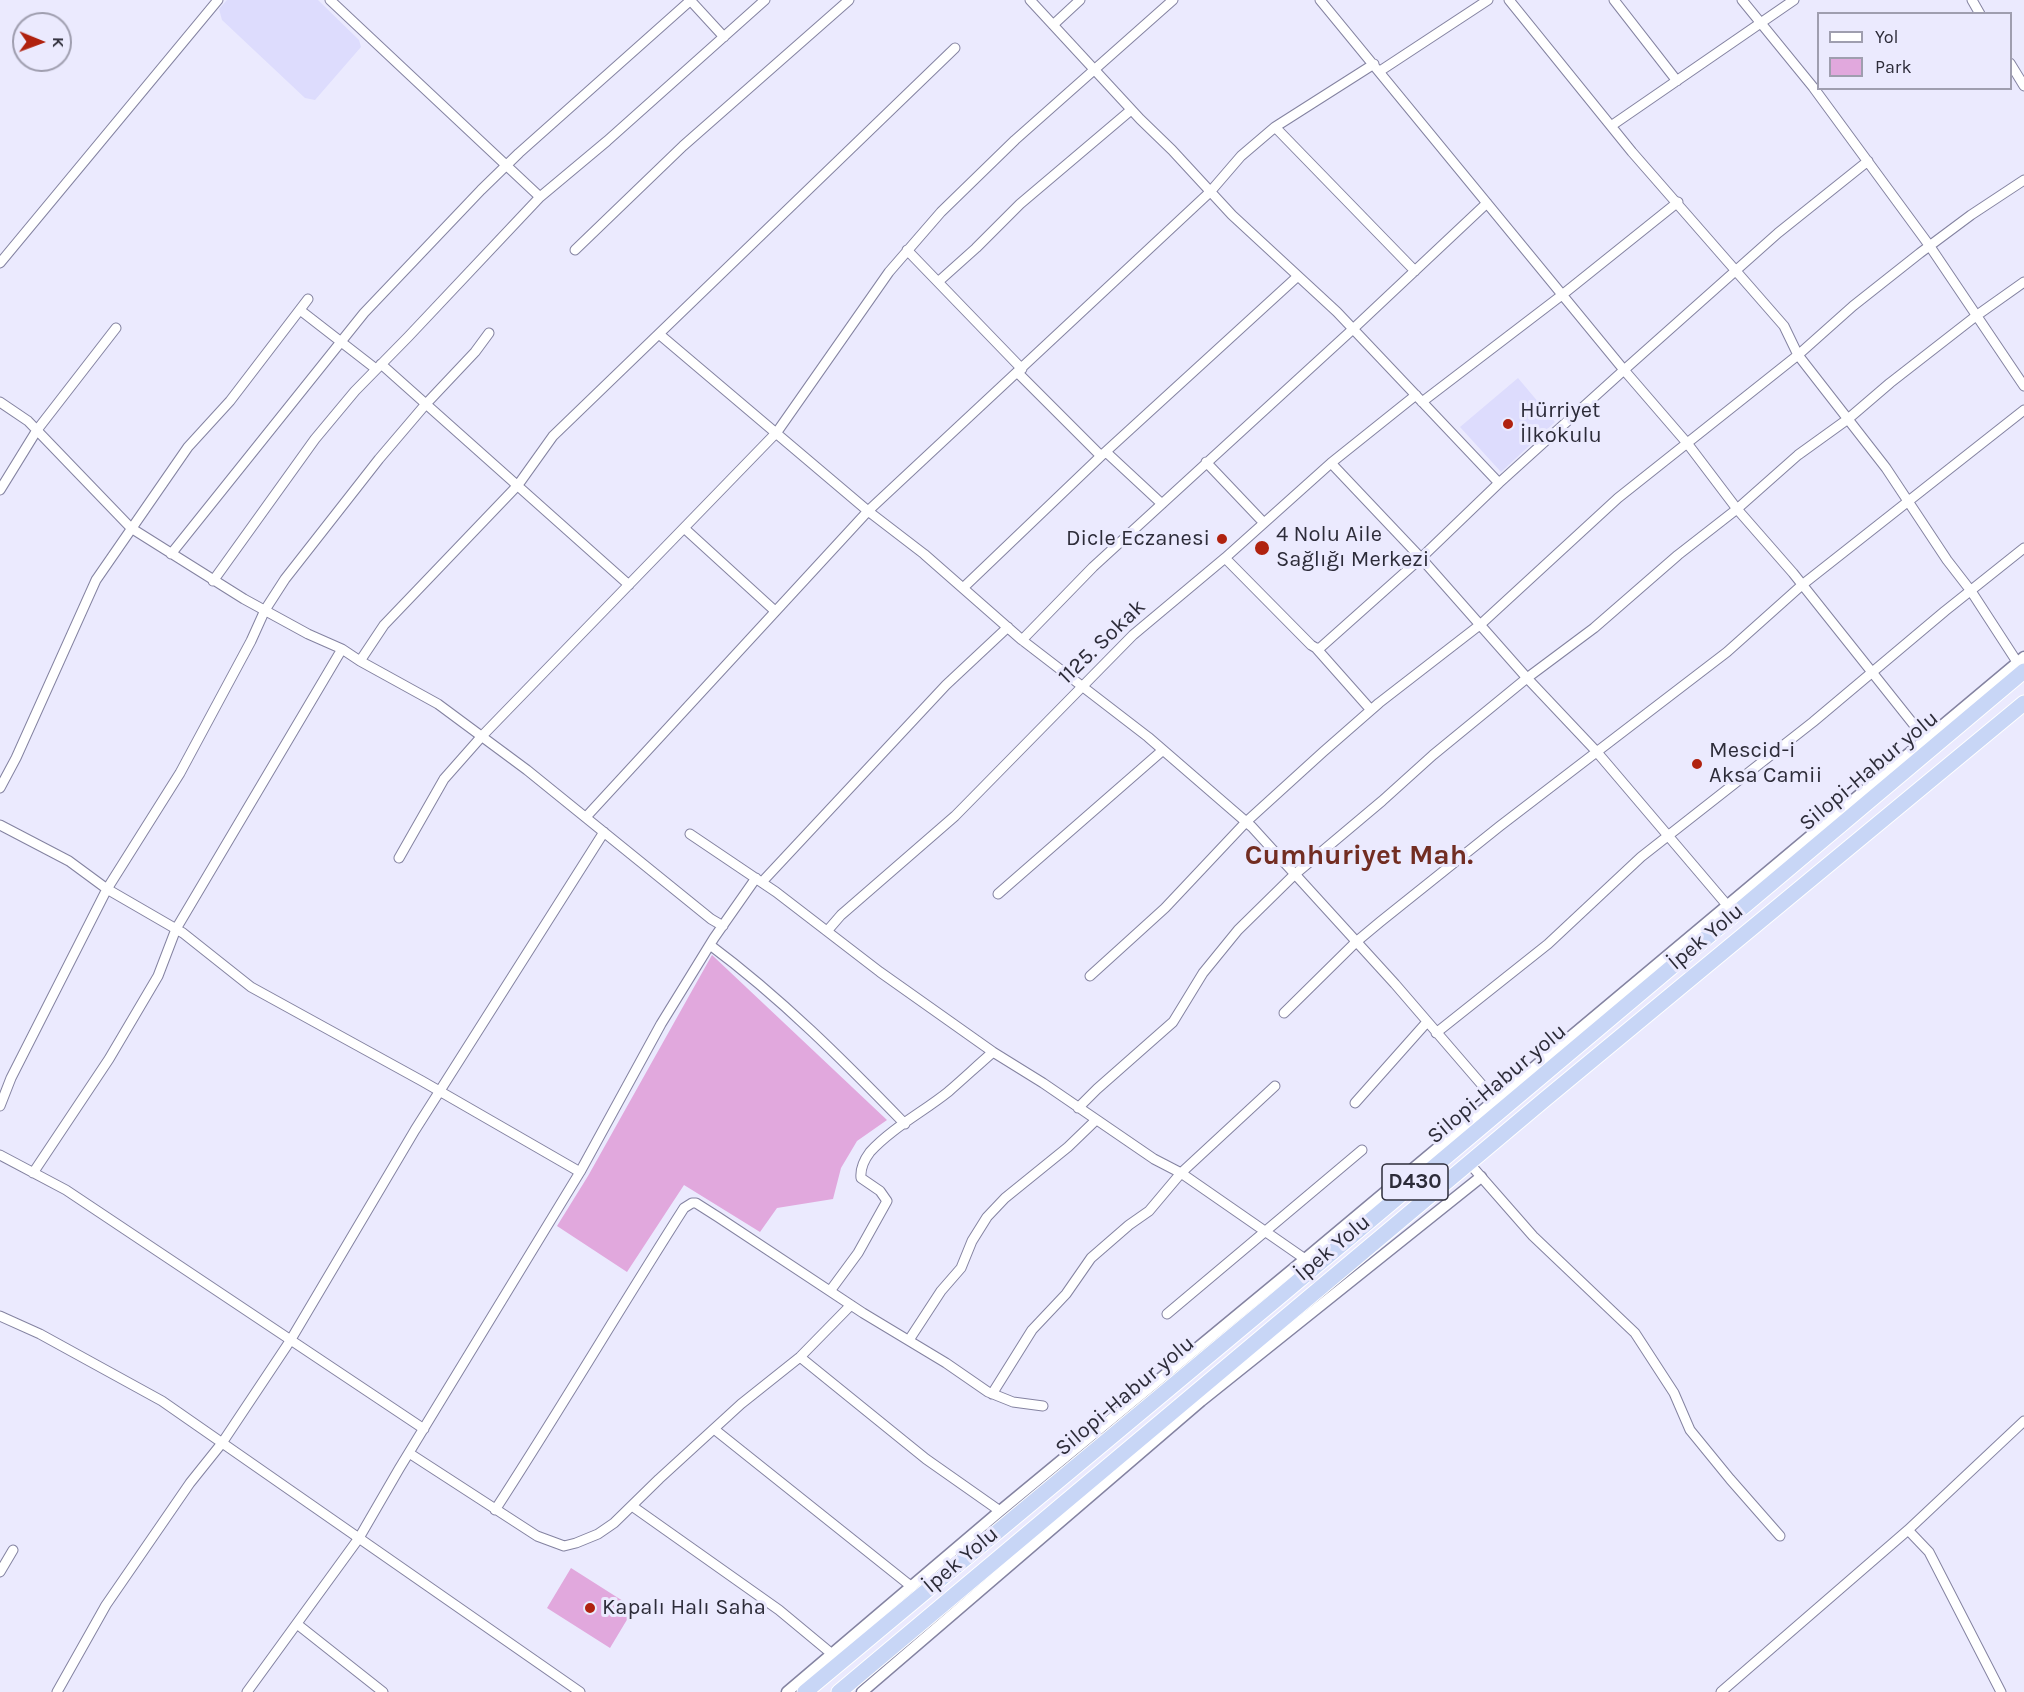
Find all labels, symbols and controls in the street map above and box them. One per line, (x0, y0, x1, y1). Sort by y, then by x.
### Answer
north arrow (12, 12, 72, 72)
legend (1817, 12, 2012, 90)
text: Yol (1875, 26, 1899, 48)
text: K (49, 37, 68, 48)
text: Park (1875, 56, 1912, 78)
place label: Hürriyet İlkokulu (1520, 398, 1602, 450)
marker: Hürriyet İlkokulu (1501, 417, 1515, 431)
place label: 4 Nolu Aile Sağlığı Merkezi (1276, 522, 1429, 574)
place label: Dicle Eczanesi (1066, 526, 1210, 552)
marker: Dicle Eczanesi (1215, 532, 1229, 546)
marker: 4 Nolu Aile Sağlığı Merkezi (1253, 539, 1271, 557)
street label: 1125. Sokak (1053, 594, 1151, 690)
street label: Silopi-Habur yolu (1794, 705, 1944, 837)
place label: Mescid-i Aksa Camii (1709, 738, 1822, 790)
marker: Mescid-i Aksa Camii (1690, 757, 1704, 771)
district label: Cumhuriyet Mah. (1245, 839, 1473, 873)
street label: İpek Yolu (1663, 898, 1749, 976)
street label: Silopi-Habur yolu (1422, 1018, 1572, 1150)
road number: D430 (1382, 1164, 1448, 1200)
street label: İpek Yolu (1290, 1209, 1376, 1287)
street label: Silopi-Habur yolu (1050, 1330, 1200, 1462)
street label: İpek Yolu (918, 1521, 1004, 1599)
place label: Kapalı Halı Saha (602, 1595, 766, 1621)
marker: Kapalı Halı Saha (583, 1601, 597, 1615)

